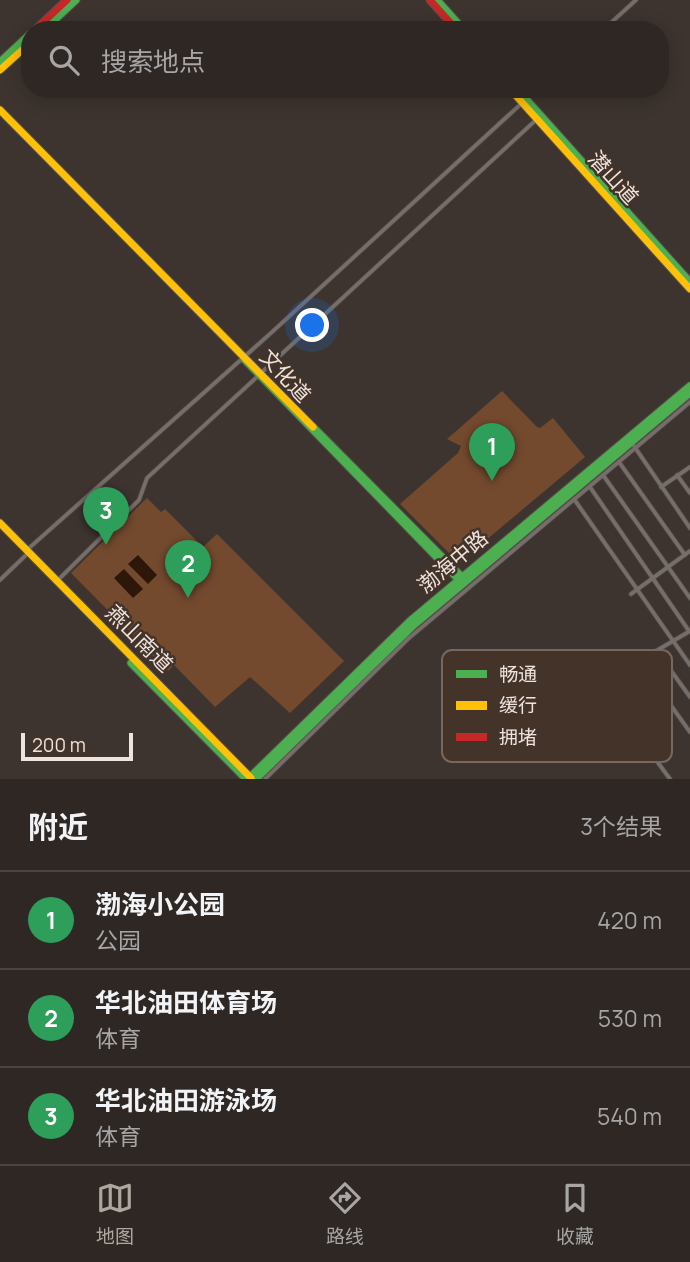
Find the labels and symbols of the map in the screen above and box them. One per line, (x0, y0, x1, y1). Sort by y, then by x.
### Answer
street label: 潜山道 (582, 145, 645, 210)
your location (295, 308, 329, 342)
street label: 文化道 (254, 343, 317, 408)
pin: 1 (469, 423, 515, 481)
pin: 3 (83, 487, 129, 545)
street label: 渤海中路 (411, 524, 494, 599)
pin: 2 (165, 540, 211, 598)
street label: 燕山南道 (100, 599, 179, 678)
legend (442, 650, 672, 762)
text: 畅通 (499, 661, 537, 687)
text: 缓行 (499, 692, 537, 718)
text: 拥堵 (499, 724, 537, 750)
scale bar (21, 730, 133, 762)

